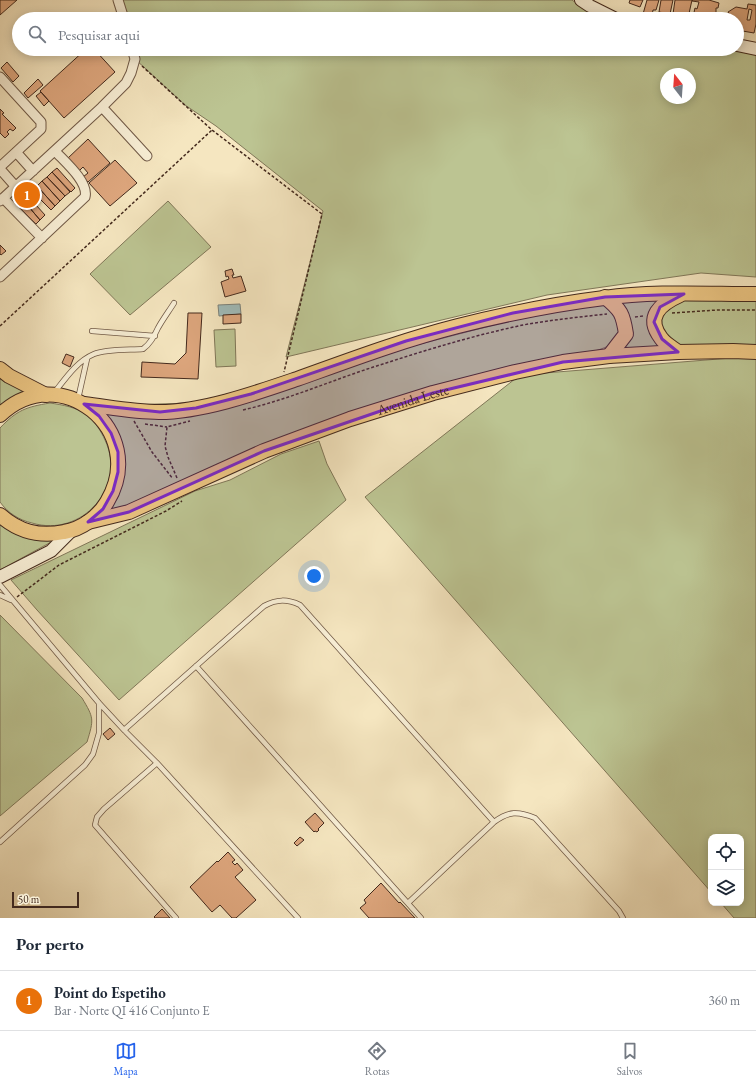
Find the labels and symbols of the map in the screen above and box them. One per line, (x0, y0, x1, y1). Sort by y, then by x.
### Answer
north arrow (660, 68, 696, 104)
pin: 1 (14, 180, 40, 210)
street label: Avenida Leste (374, 380, 451, 419)
your location (304, 566, 324, 586)
scale bar (12, 890, 79, 909)

